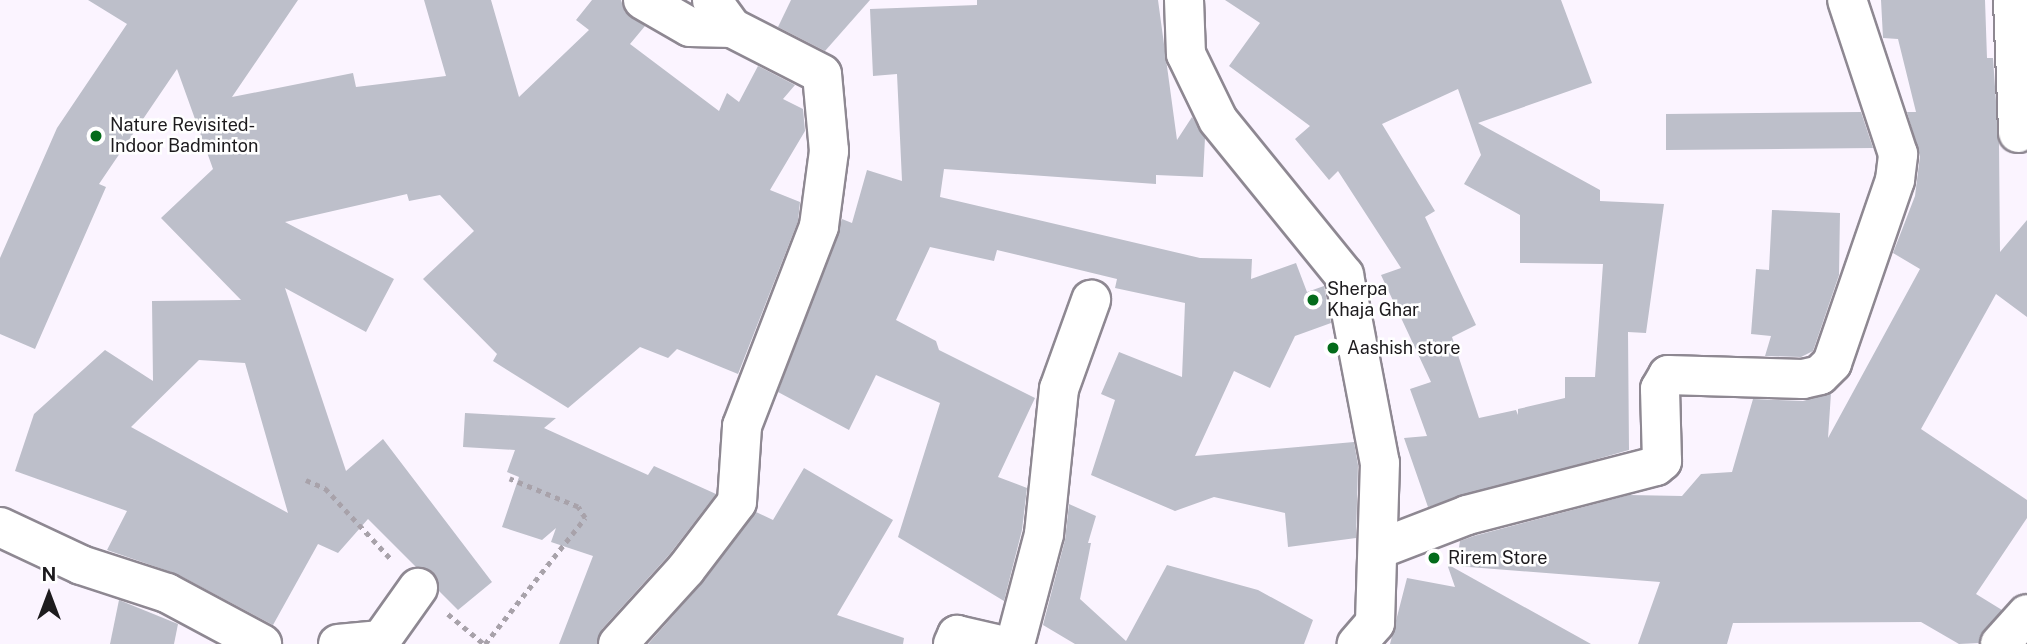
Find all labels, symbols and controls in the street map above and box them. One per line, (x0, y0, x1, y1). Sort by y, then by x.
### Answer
place label: Nature Revisited- Indoor Badminton (110, 115, 258, 158)
marker: Nature Revisited- Indoor Badminton (88, 128, 104, 144)
place label: Sherpa Khaja Ghar (1327, 279, 1419, 322)
marker: Sherpa Khaja Ghar (1305, 292, 1321, 308)
place label: Aashish store (1347, 337, 1460, 359)
marker: Aashish store (1325, 340, 1341, 356)
place label: Rirem Store (1448, 547, 1547, 569)
marker: Rirem Store (1426, 550, 1442, 566)
north arrow (14, 560, 84, 630)
text: N (42, 563, 56, 585)

